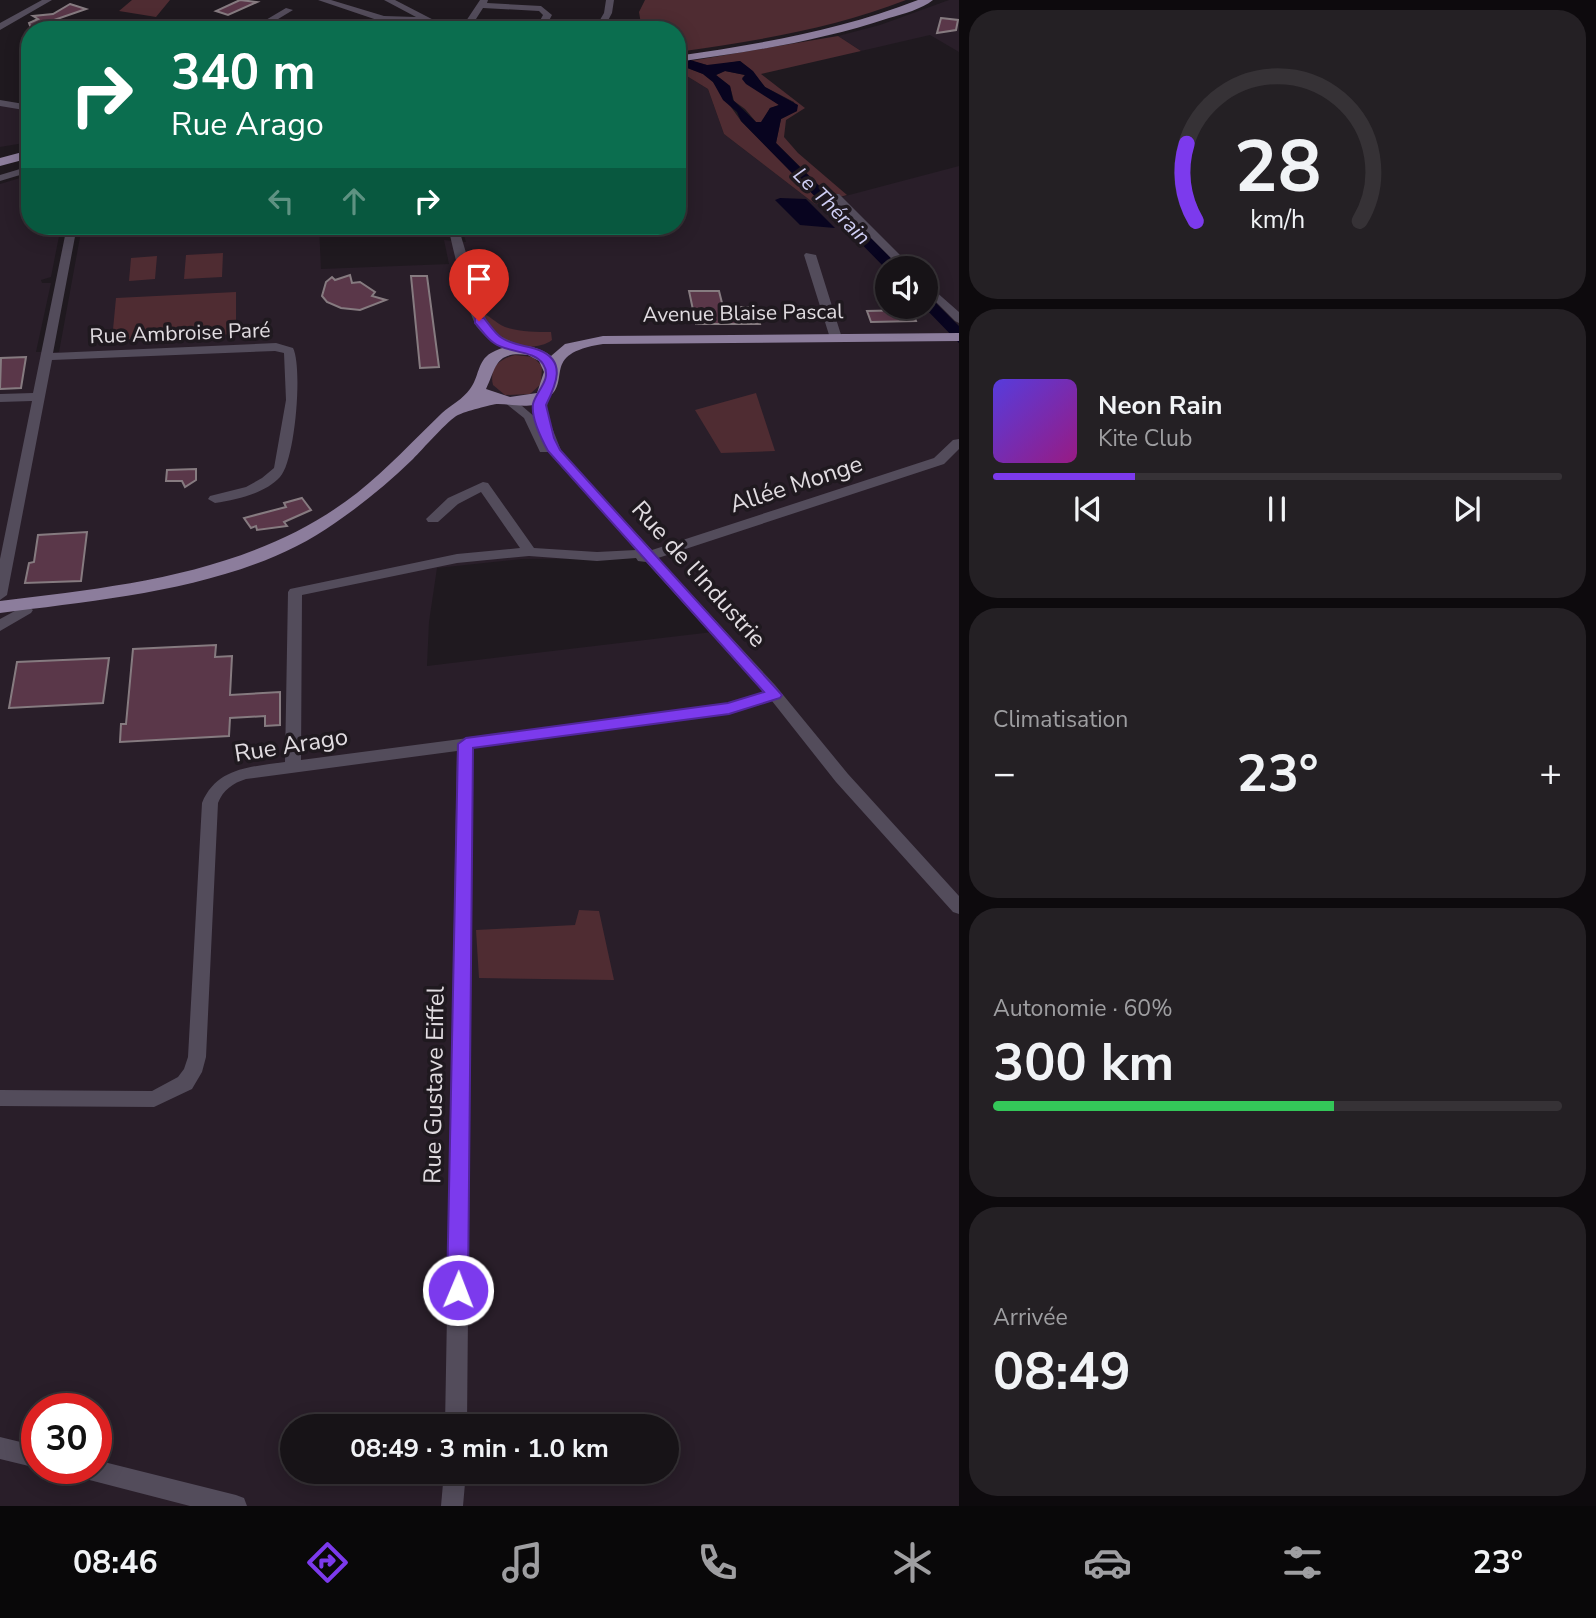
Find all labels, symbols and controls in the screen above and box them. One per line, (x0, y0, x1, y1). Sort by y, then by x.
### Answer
text: 340 m (171, 39, 315, 106)
icon: right (56, 49, 147, 140)
text: Rue Arago (171, 103, 324, 146)
text: 28 (1234, 117, 1321, 217)
water label: Le Thérain (787, 161, 877, 251)
icon: left (262, 182, 300, 220)
icon: ahead (335, 182, 373, 220)
icon: right (408, 182, 446, 220)
text: km/h (1250, 202, 1305, 236)
pin (449, 249, 509, 321)
map controls (875, 256, 938, 319)
button: sound (875, 256, 938, 319)
icon: arrive (460, 260, 498, 298)
street label: Avenue Blaise Pascal (642, 297, 844, 329)
street label: Rue Ambroise Paré (89, 316, 271, 350)
text: Neon Rain (1098, 388, 1223, 423)
text: Kite Club (1098, 423, 1192, 454)
street label: Allée Monge (726, 448, 866, 520)
icon: previous (1069, 490, 1107, 528)
icon: pause (1258, 490, 1296, 528)
icon: next (1448, 490, 1486, 528)
street label: Rue de l'Industrie (625, 494, 773, 654)
text: Climatisation (993, 704, 1128, 735)
street label: Rue Arago (232, 720, 350, 770)
text: 23° (1236, 738, 1319, 809)
text: − (993, 748, 1016, 799)
text: + (1539, 748, 1562, 799)
street label: Rue Gustave Eiffel (416, 986, 452, 1184)
text: Autonomie · 60% (993, 993, 1173, 1024)
text: 300 km (993, 1027, 1174, 1098)
position arrow (421, 1253, 495, 1327)
text: Arrivée (993, 1302, 1068, 1333)
text: 08:49 (993, 1336, 1131, 1407)
speed limit sign: 30 (21, 1393, 112, 1484)
text: 08:49 · 3 min · 1.0 km (350, 1431, 609, 1466)
icon: directions (303, 1538, 352, 1587)
icon: music (498, 1538, 547, 1587)
icon: phone (693, 1538, 742, 1587)
icon: climate (888, 1538, 937, 1587)
icon: car (1083, 1538, 1132, 1587)
icon: filters (1278, 1538, 1327, 1587)
text: 08:46 (73, 1541, 158, 1584)
text: 23° (1472, 1541, 1523, 1584)

